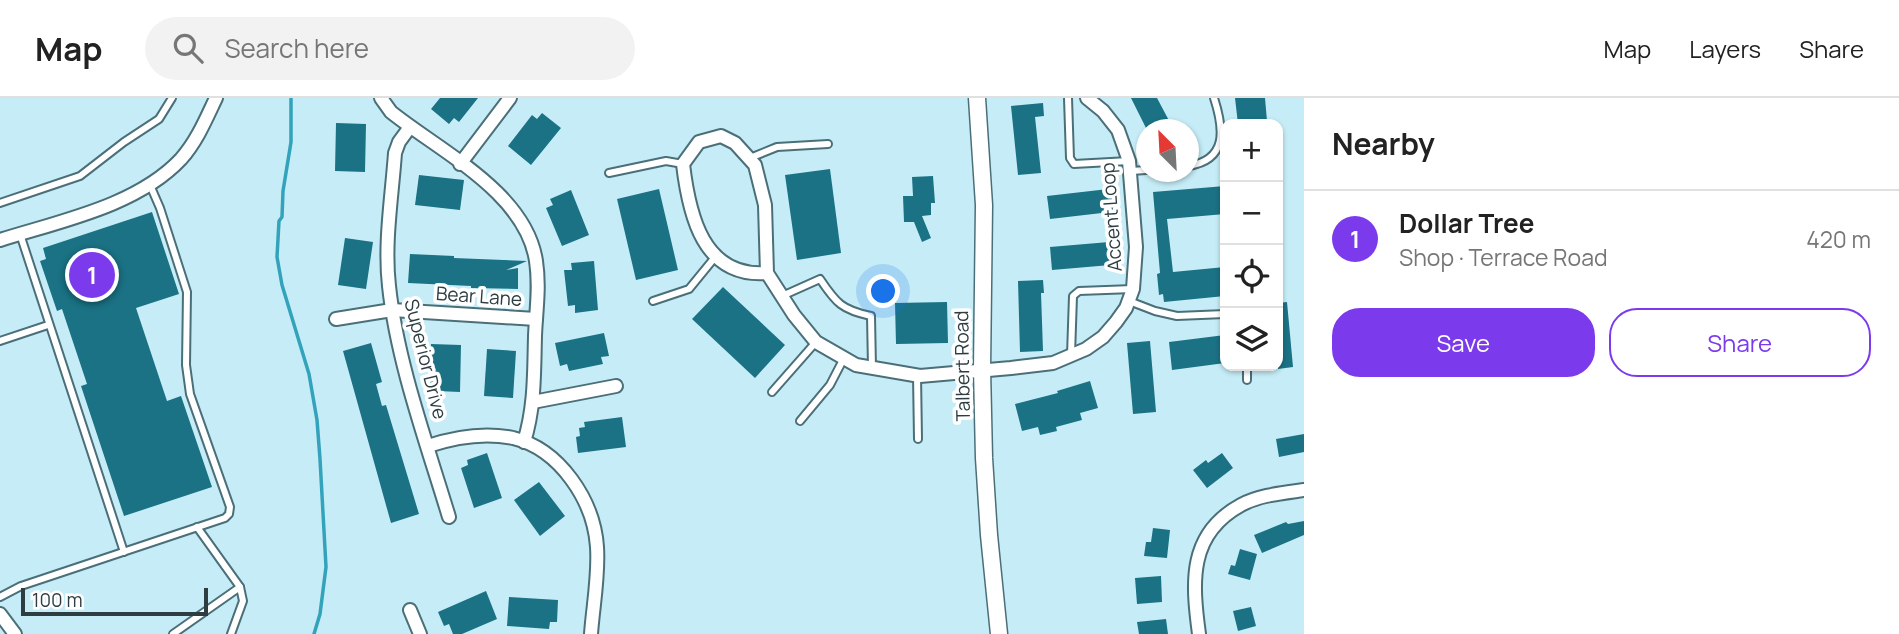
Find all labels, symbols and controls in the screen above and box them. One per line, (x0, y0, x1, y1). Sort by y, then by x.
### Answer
search box (145, 17, 635, 80)
text: Map (35, 26, 103, 71)
icon: search (169, 29, 207, 67)
text: Search here (225, 30, 369, 66)
text: Map (1604, 32, 1651, 65)
text: Layers (1689, 32, 1761, 65)
text: Share (1799, 32, 1864, 65)
north arrow (1136, 119, 1199, 182)
map controls (1220, 119, 1283, 371)
button: + (1220, 119, 1283, 182)
text: Nearby (1332, 123, 1435, 164)
street label: Accent Loop (1094, 161, 1128, 273)
button: − (1220, 182, 1283, 245)
text: Dollar Tree (1399, 205, 1534, 241)
text: 1 (1350, 223, 1360, 255)
text: 420 m (1806, 223, 1871, 255)
text: Shop · Terrace Road (1399, 241, 1608, 273)
button: locate (1220, 245, 1283, 308)
pin: 1 (69, 249, 115, 301)
your location (866, 274, 900, 308)
street label: Bear Lane (435, 280, 523, 312)
street label: Superior Drive (399, 296, 453, 422)
button: layers (1220, 308, 1283, 371)
button: Save (1332, 308, 1595, 377)
button: Share (1609, 308, 1871, 377)
street label: Talbert Road (948, 310, 976, 422)
scale bar (21, 585, 208, 617)
text: 100 m (32, 587, 83, 613)

